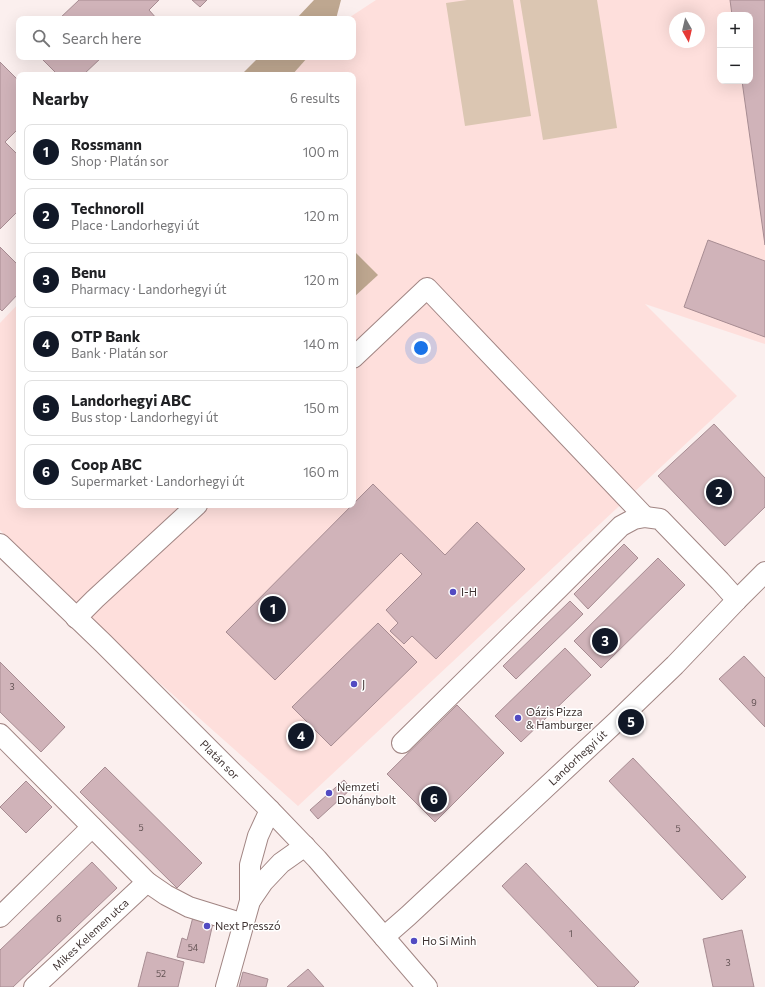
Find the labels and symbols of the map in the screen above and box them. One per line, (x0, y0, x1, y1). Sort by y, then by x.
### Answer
north arrow (669, 12, 705, 48)
your location (411, 338, 431, 358)
pin: 2 (706, 477, 732, 507)
place label: I-H (461, 585, 477, 598)
marker: I-H (448, 587, 458, 597)
pin: 1 (260, 594, 286, 624)
pin: 3 (592, 626, 618, 656)
place label: J (362, 677, 365, 691)
marker: J (349, 679, 359, 689)
house number: 3 (9, 681, 15, 692)
house number: 9 (751, 697, 757, 708)
place label: Oázis Pizza & Hamburger (526, 705, 593, 731)
pin: 5 (618, 707, 644, 737)
marker: Oázis Pizza & Hamburger (513, 713, 523, 723)
pin: 4 (288, 721, 314, 751)
street label: Landorhegyi út (545, 727, 610, 788)
street label: Platán sor (198, 737, 243, 782)
place label: Nemzeti Dohánybolt (337, 780, 396, 806)
pin: 6 (421, 784, 447, 814)
marker: Nemzeti Dohánybolt (324, 788, 334, 798)
house number: 5 (138, 822, 144, 833)
house number: 5 (675, 823, 681, 834)
street label: Mikes Kelemen utca (49, 896, 131, 973)
house number: 6 (56, 913, 62, 924)
place label: Next Presszó (215, 919, 281, 932)
marker: Next Presszó (202, 921, 212, 931)
house number: 1 (569, 928, 573, 939)
place label: Ho Si Minh (422, 934, 476, 947)
marker: Ho Si Minh (409, 936, 419, 946)
house number: 54 (188, 942, 199, 953)
house number: 3 (725, 957, 731, 968)
house number: 52 (156, 968, 166, 979)

